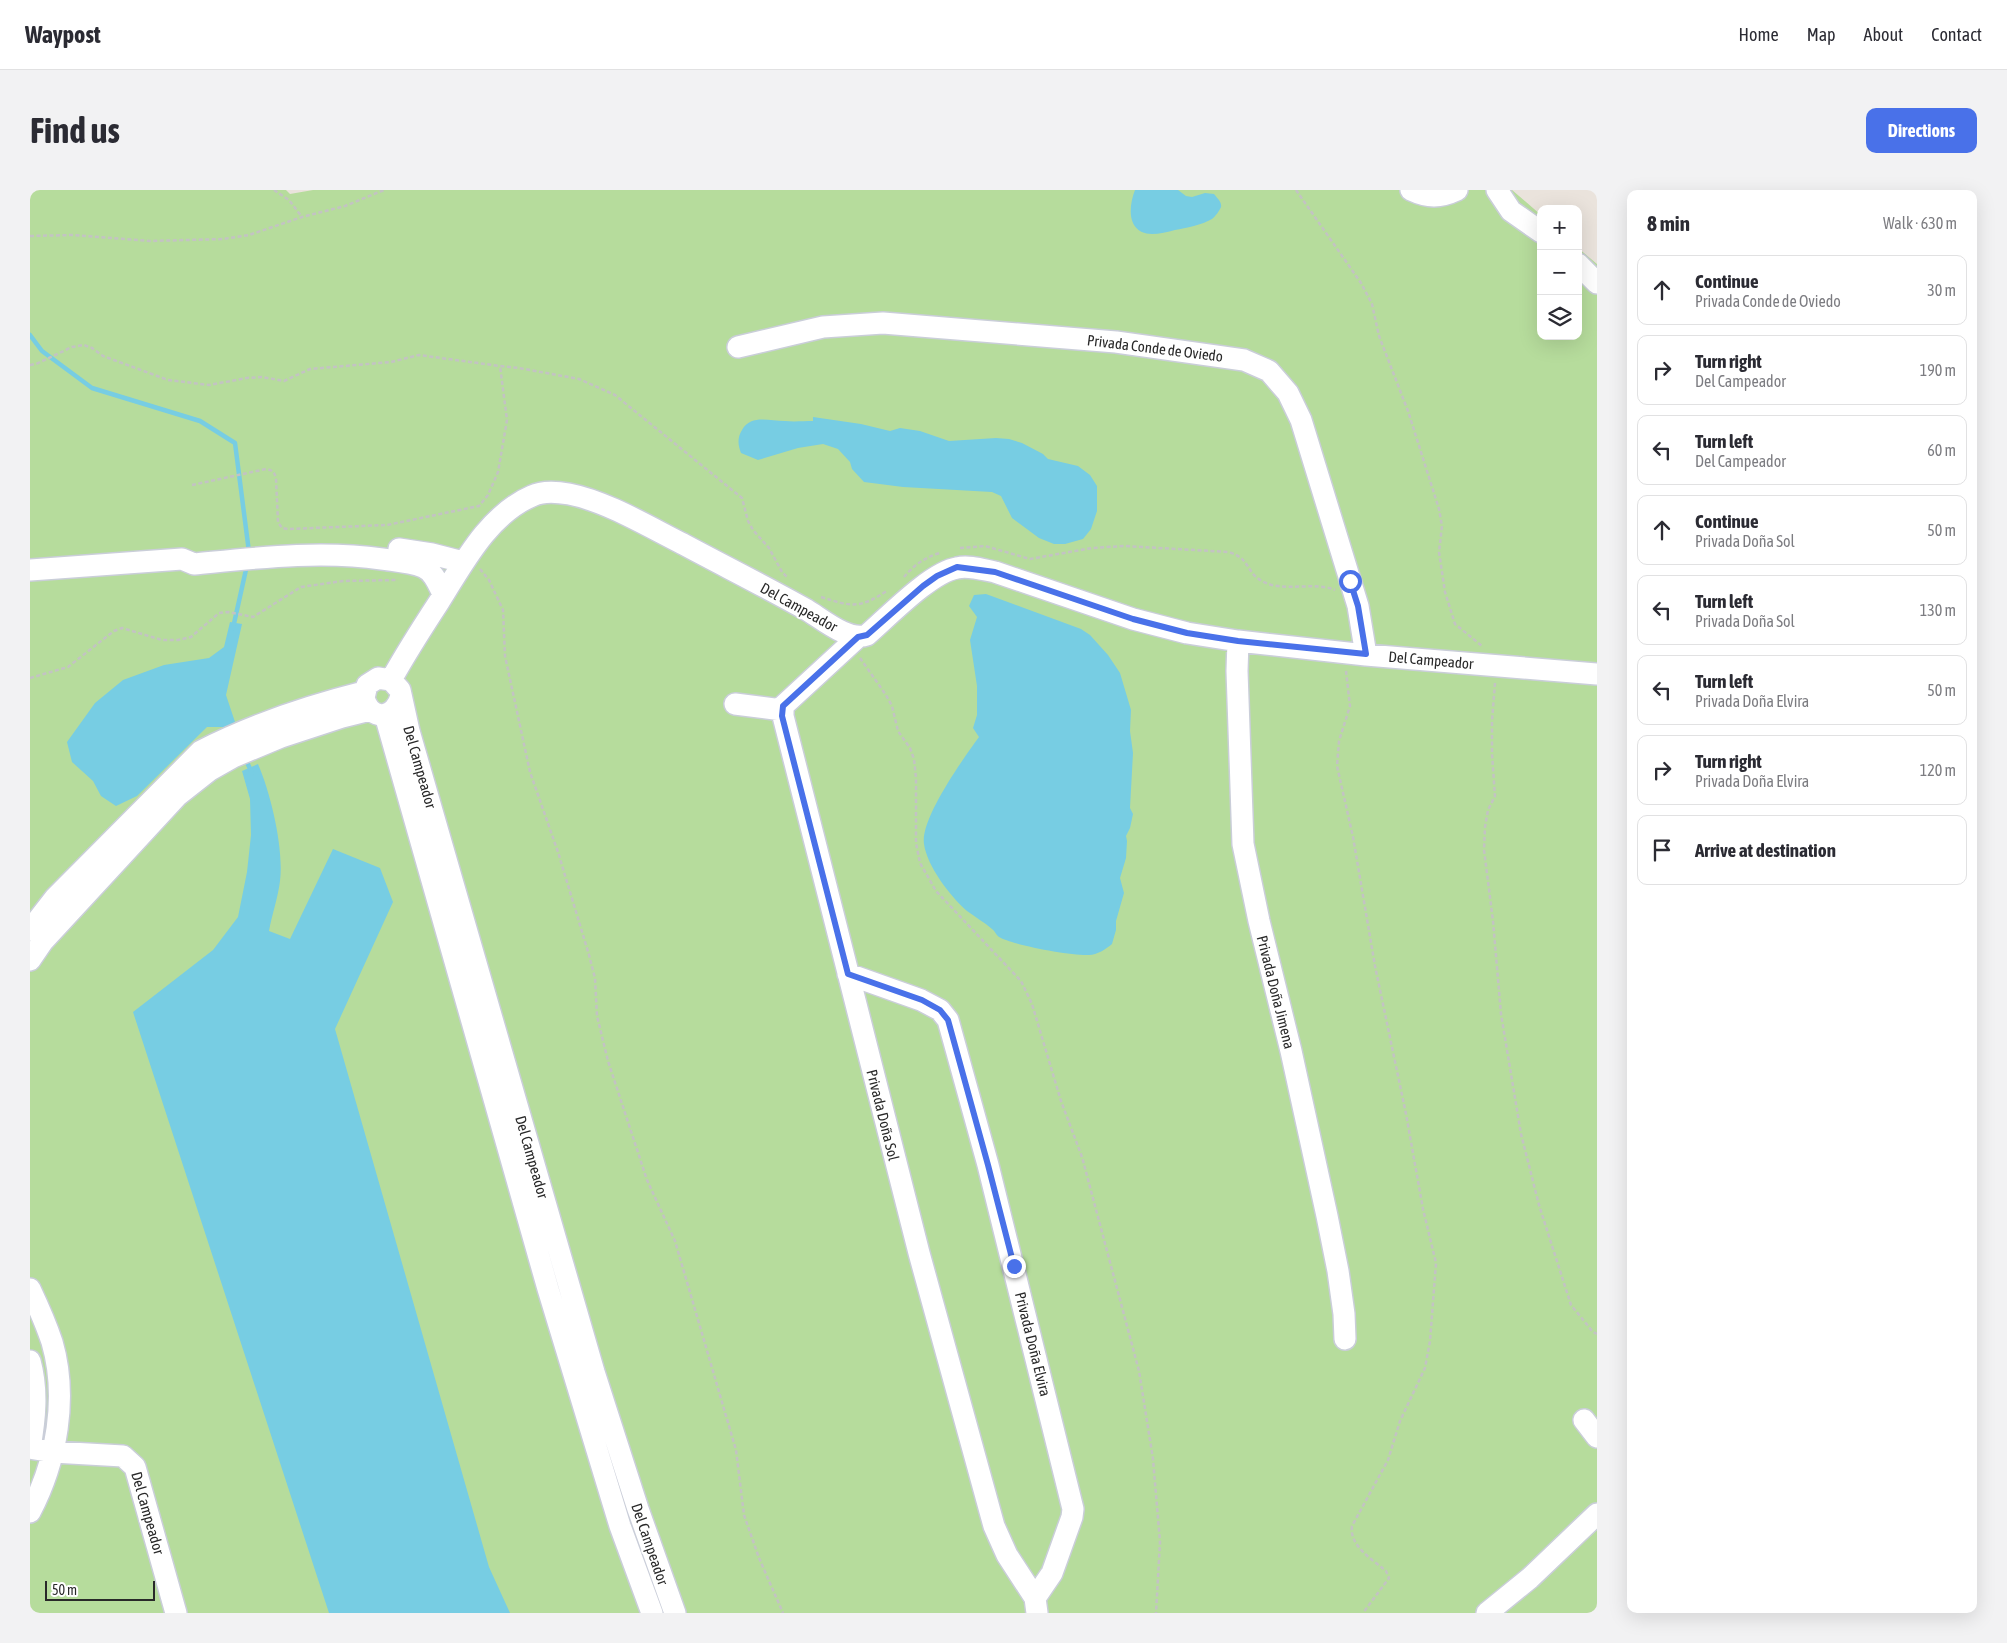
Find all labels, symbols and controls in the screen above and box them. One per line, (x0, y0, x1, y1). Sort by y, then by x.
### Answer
text: Waypost (25, 21, 101, 48)
text: Home (1739, 24, 1779, 45)
text: Map (1807, 24, 1836, 45)
text: About (1864, 24, 1903, 45)
text: Contact (1931, 24, 1982, 45)
button: Directions (1866, 108, 1977, 153)
text: Find us (30, 110, 120, 150)
map controls (1537, 205, 1582, 340)
button: + (1537, 205, 1582, 250)
text: 8 min (1647, 211, 1690, 235)
text: Walk · 630 m (1883, 214, 1957, 232)
button: − (1537, 250, 1582, 295)
text: Continue (1695, 270, 1759, 292)
icon: ahead (1648, 276, 1676, 304)
text: 30 m (1927, 281, 1956, 299)
text: Privada Conde de Oviedo (1695, 292, 1841, 310)
button: layers (1537, 295, 1582, 340)
street label: Privada Conde de Oviedo (1086, 331, 1224, 365)
text: Turn right (1695, 350, 1762, 372)
icon: right (1648, 356, 1676, 384)
text: 190 m (1920, 361, 1956, 379)
text: Del Campeador (1695, 372, 1786, 390)
text: Turn left (1695, 430, 1753, 452)
icon: left (1648, 436, 1676, 464)
text: 60 m (1927, 441, 1956, 459)
text: Del Campeador (1695, 452, 1786, 470)
text: Continue (1695, 510, 1759, 532)
icon: ahead (1648, 516, 1676, 544)
text: 50 m (1927, 521, 1956, 539)
text: Privada Doña Sol (1695, 532, 1795, 550)
route start (1339, 570, 1362, 593)
street label: Del Campeador (758, 579, 841, 635)
text: Turn left (1695, 590, 1753, 612)
icon: left (1648, 596, 1676, 624)
text: 130 m (1920, 601, 1956, 619)
text: Privada Doña Sol (1695, 612, 1795, 630)
street label: Del Campeador (1388, 648, 1475, 672)
text: Turn left (1695, 670, 1753, 692)
icon: left (1648, 676, 1676, 704)
text: 50 m (1927, 681, 1956, 699)
text: Privada Doña Elvira (1695, 692, 1809, 710)
street label: Del Campeador (400, 724, 440, 811)
text: Turn right (1695, 750, 1762, 772)
icon: right (1648, 756, 1676, 784)
text: 120 m (1920, 761, 1956, 779)
text: Privada Doña Elvira (1695, 772, 1809, 790)
icon: arrive (1648, 836, 1676, 864)
text: Arrive at destination (1695, 839, 1836, 861)
street label: Privada Doña Jimena (1254, 934, 1298, 1050)
street label: Privada Doña Sol (863, 1068, 903, 1162)
street label: Del Campeador (512, 1114, 552, 1201)
route end (1003, 1255, 1026, 1278)
street label: Privada Doña Elvira (1012, 1290, 1054, 1398)
street label: Del Campeador (128, 1470, 168, 1557)
street label: Del Campeador (628, 1501, 672, 1588)
scale bar (45, 1578, 155, 1601)
text: 50 m (52, 1582, 77, 1598)

